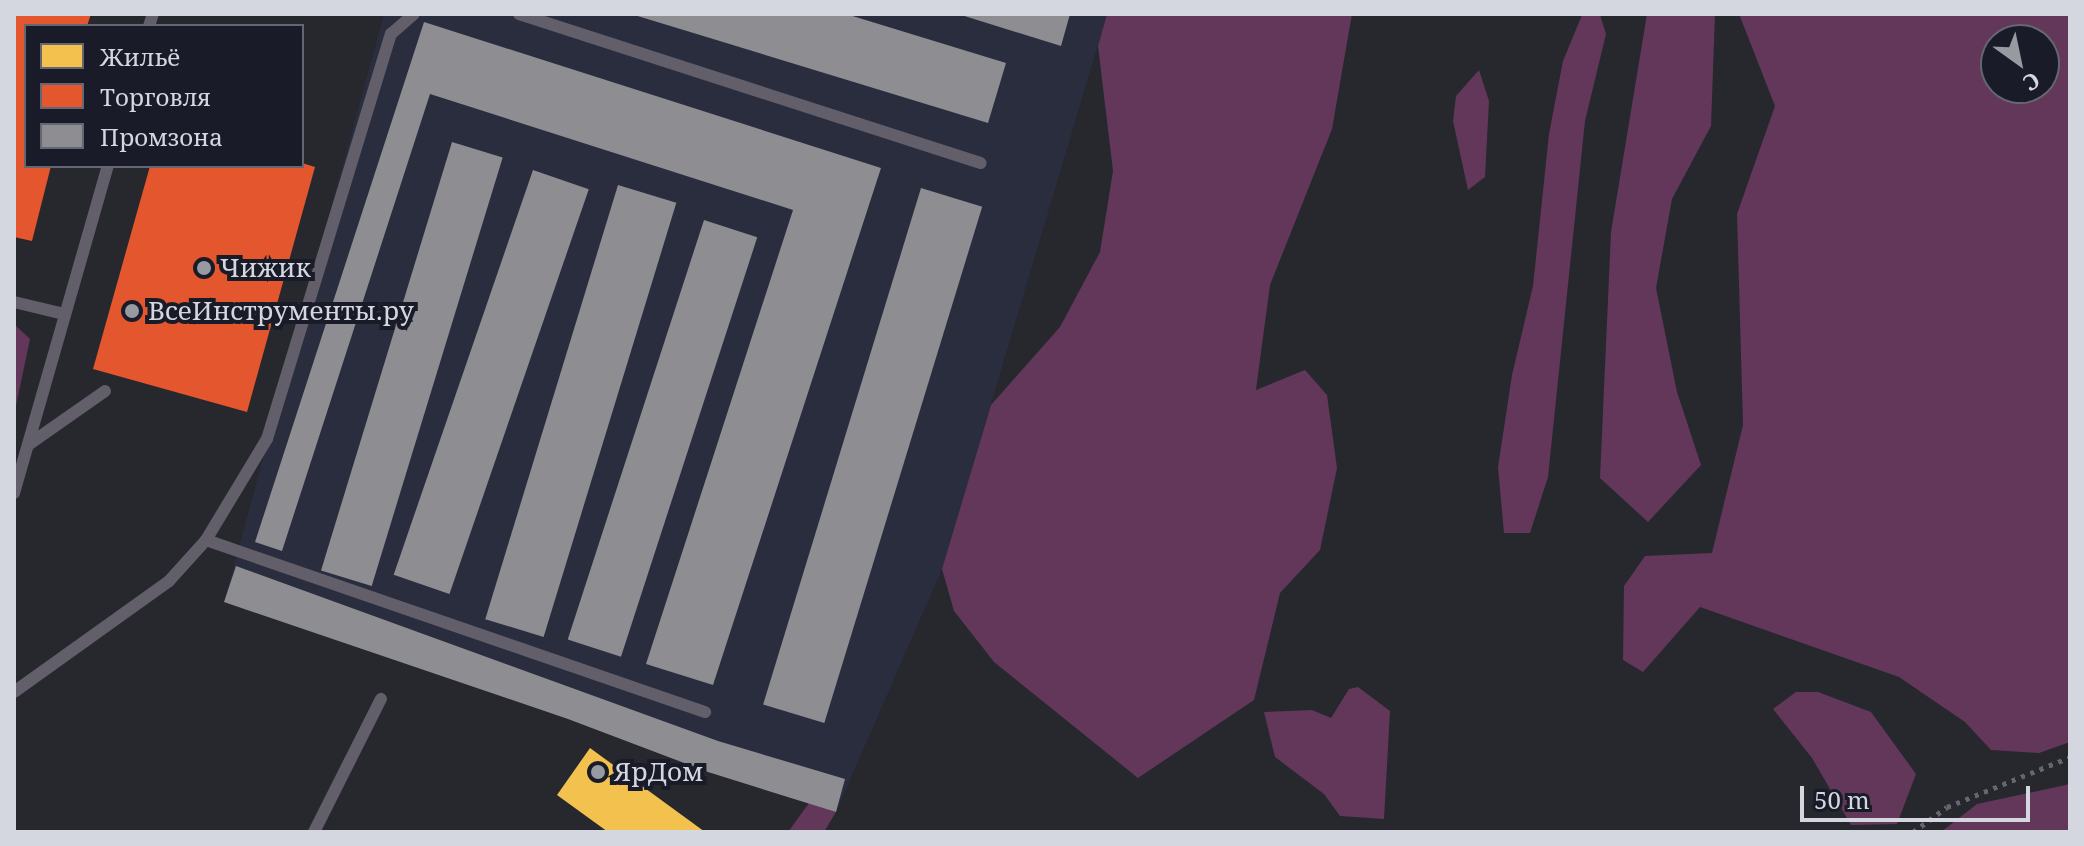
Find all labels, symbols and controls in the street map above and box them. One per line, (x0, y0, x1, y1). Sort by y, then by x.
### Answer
legend (24, 24, 304, 168)
north arrow (1980, 24, 2060, 104)
text: Жильё (100, 40, 180, 73)
text: С (2018, 66, 2046, 99)
text: Торговля (100, 80, 211, 113)
text: Промзона (100, 120, 223, 153)
place label: Чижик (220, 252, 311, 284)
marker: Чижик (195, 259, 213, 277)
place label: ВсеИнструменты.ру (148, 295, 414, 327)
marker: ВсеИнструменты.ру (123, 302, 141, 320)
place label: ЯрДом (614, 756, 703, 788)
marker: ЯрДом (589, 763, 607, 781)
scale bar (1804, 770, 2034, 820)
text: 50 m (1814, 783, 1870, 816)

